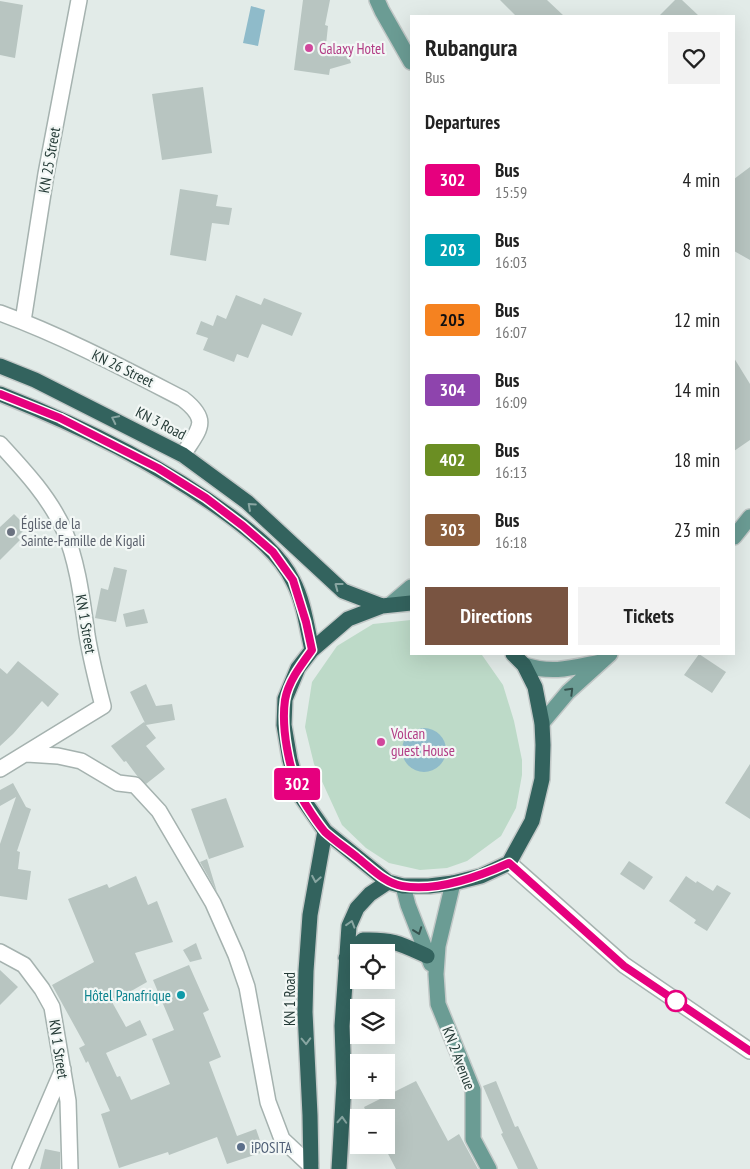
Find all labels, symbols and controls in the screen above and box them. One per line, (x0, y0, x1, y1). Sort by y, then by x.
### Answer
text: Rubangura (425, 32, 517, 63)
button: heart (668, 32, 720, 84)
place label: Galaxy Hotel (319, 39, 385, 58)
marker: Galaxy Hotel (303, 42, 315, 54)
text: Bus (425, 67, 445, 87)
text: Departures (425, 110, 500, 134)
street label: KN 25 Street (34, 126, 64, 194)
text: Bus (495, 158, 519, 182)
text: 302 (440, 168, 465, 191)
text: 4 min (683, 168, 720, 192)
text: 15:59 (495, 182, 527, 202)
text: Bus (495, 228, 519, 252)
text: 203 (440, 238, 465, 261)
text: 8 min (683, 238, 720, 262)
text: 16:03 (495, 252, 527, 272)
text: Bus (495, 298, 519, 322)
text: 205 (440, 308, 465, 331)
text: 12 min (674, 308, 720, 332)
text: 16:07 (495, 322, 527, 342)
street label: KN 26 Street (89, 345, 157, 391)
text: Bus (495, 368, 519, 392)
text: 304 (440, 378, 465, 401)
text: 14 min (674, 378, 720, 402)
text: 16:09 (495, 392, 527, 412)
street label: KN 3 Road (133, 402, 189, 444)
one-way arrow (111, 415, 120, 425)
text: Bus (495, 438, 519, 462)
text: 402 (440, 448, 465, 471)
text: 18 min (674, 448, 720, 472)
text: 16:13 (495, 462, 527, 482)
one-way arrow (248, 503, 257, 512)
text: Bus (495, 508, 519, 532)
place label: Église de la Sainte-Famille de Kigali (21, 514, 145, 550)
text: 303 (440, 518, 465, 541)
text: 23 min (674, 518, 720, 542)
marker: Église de la Sainte-Famille de Kigali (5, 526, 17, 538)
text: 16:18 (495, 532, 527, 552)
one-way arrow (335, 584, 344, 592)
button: Directions (425, 587, 568, 645)
button: Tickets (578, 587, 720, 645)
street label: KN 1 Street (71, 593, 101, 655)
one-way arrow (564, 688, 573, 697)
place label: Volcan guest House (390, 724, 455, 760)
marker: Volcan guest House (375, 736, 387, 748)
line badge: 302 (268, 768, 326, 800)
text: 302 (284, 772, 310, 795)
one-way arrow (312, 875, 322, 884)
one-way arrow (345, 920, 355, 928)
one-way arrow (412, 926, 422, 935)
map controls (350, 944, 395, 1154)
button: locate (350, 944, 395, 989)
street label: KN 1 Road (280, 972, 299, 1026)
place label: Hôtel Panafrique (84, 986, 171, 1005)
marker: Hôtel Panafrique (175, 989, 187, 1001)
unlabelled marker (665, 990, 687, 1012)
button: layers (350, 999, 395, 1044)
street label: KN 1 Street (45, 1018, 73, 1080)
street label: KN 2 Avenue (438, 1024, 480, 1092)
one-way arrow (301, 1037, 312, 1045)
button: + (350, 1054, 395, 1099)
button: − (350, 1109, 395, 1154)
one-way arrow (336, 1116, 347, 1124)
place label: iPOSITA (251, 1138, 293, 1157)
marker: iPOSITA (235, 1141, 247, 1153)

